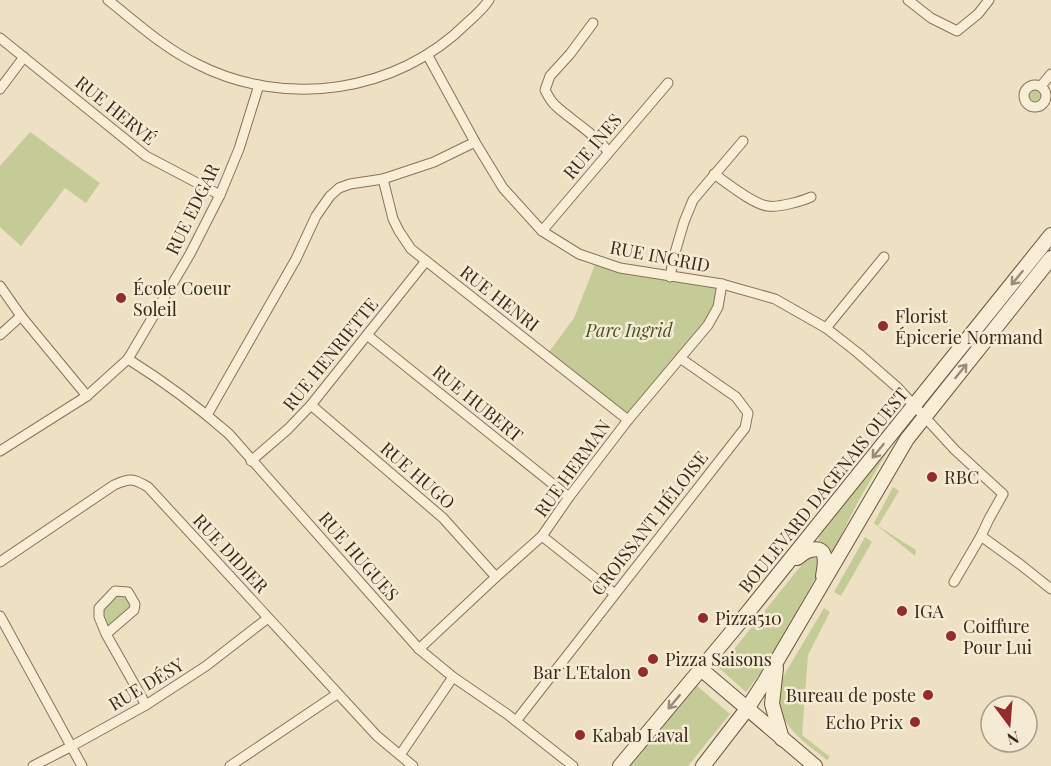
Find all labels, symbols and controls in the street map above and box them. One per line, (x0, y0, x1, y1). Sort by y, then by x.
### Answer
street label: RUE HERVÉ (71, 70, 161, 150)
street label: RUE INES (557, 108, 627, 184)
street label: RUE EDGAR (160, 159, 225, 259)
street label: RUE INGRID (608, 235, 712, 277)
street label: RUE HENRI (455, 260, 545, 336)
one-way arrow (1010, 270, 1023, 286)
place label: École Coeur Soleil (133, 276, 231, 321)
marker: École Coeur Soleil (114, 291, 128, 305)
street label: RUE HENRIETTE (277, 293, 383, 415)
place label: Florist Épicerie Normand (895, 304, 1043, 349)
park label: Parc Ingrid (585, 318, 674, 342)
marker: Florist Épicerie Normand (876, 319, 890, 333)
street label: RUE HUBERT (428, 359, 528, 447)
one-way arrow (954, 363, 967, 379)
street label: BOULEVARD DAGENAIS OUEST (733, 382, 913, 598)
street label: RUE HERMAN (529, 414, 616, 522)
street label: RUE HUGO (376, 436, 460, 514)
one-way arrow (871, 443, 884, 459)
street label: CROISSANT HÉLOISE (585, 446, 713, 600)
place label: RBC (944, 465, 979, 489)
marker: RBC (925, 470, 939, 484)
street label: RUE HUGUES (314, 506, 404, 606)
street label: RUE DIDIER (188, 508, 274, 598)
place label: IGA (914, 599, 945, 623)
marker: IGA (895, 604, 909, 618)
place label: Pizza510 (715, 606, 782, 630)
marker: Pizza510 (696, 611, 710, 625)
place label: Coiffure Pour Lui (963, 614, 1032, 659)
marker: Coiffure Pour Lui (944, 629, 958, 643)
place label: Pizza Saisons (665, 647, 772, 671)
street label: RUE DÉSY (104, 652, 188, 716)
marker: Pizza Saisons (646, 652, 660, 666)
place label: Bar L'Etalon (533, 660, 631, 684)
marker: Bar L'Etalon (636, 665, 650, 679)
place label: Bureau de poste (786, 683, 916, 707)
marker: Bureau de poste (921, 688, 935, 702)
one-way arrow (667, 694, 681, 709)
north arrow (979, 694, 1039, 754)
place label: Echo Prix (825, 710, 904, 734)
marker: Echo Prix (908, 715, 922, 729)
place label: Kabab Laval (592, 723, 689, 747)
text: N (1004, 727, 1022, 751)
marker: Kabab Laval (573, 728, 587, 742)

